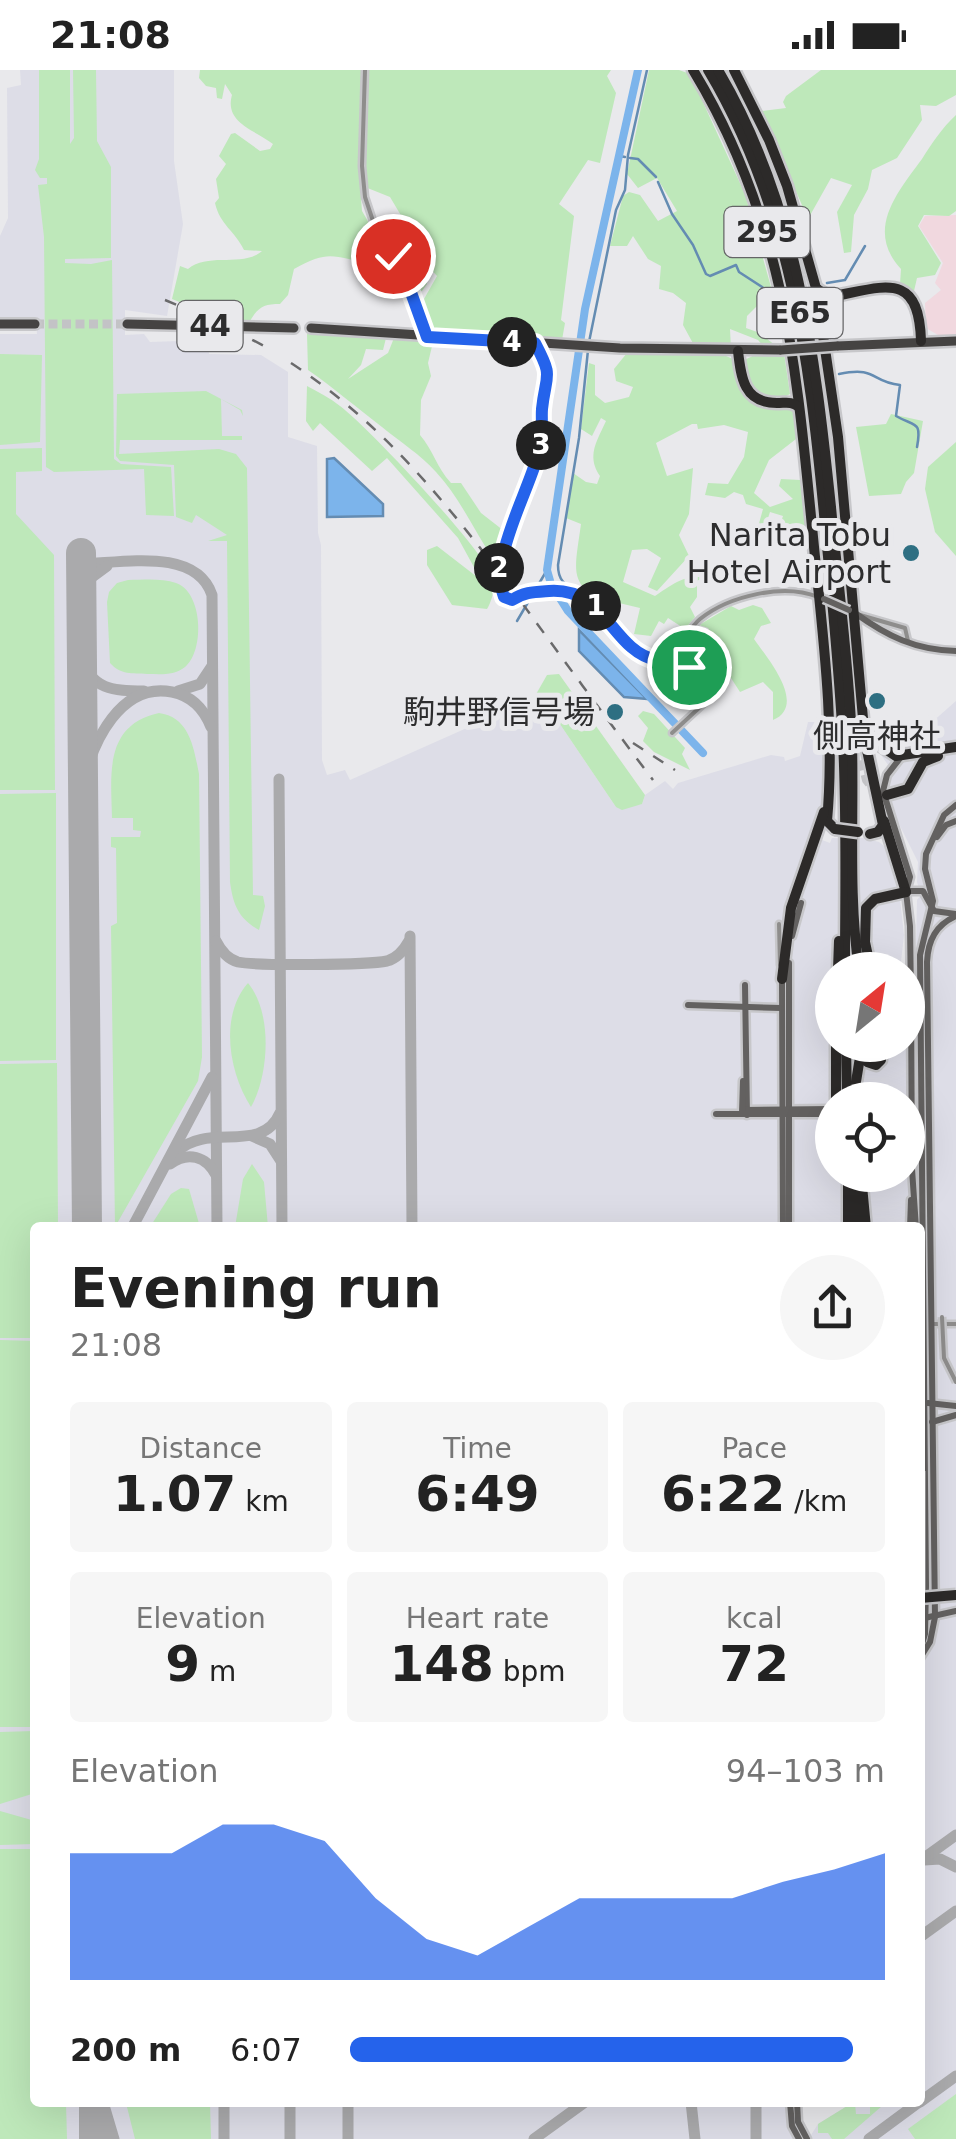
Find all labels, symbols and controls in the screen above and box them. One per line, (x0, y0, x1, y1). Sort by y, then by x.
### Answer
text: 21:08 (50, 13, 171, 57)
road number: 295 (724, 207, 810, 257)
pin (351, 214, 436, 299)
icon: check (366, 229, 421, 284)
road number: E65 (758, 288, 842, 338)
road number: 44 (178, 301, 242, 351)
pin: 4 (487, 317, 537, 367)
text: 4 (502, 325, 522, 358)
pin: 3 (516, 420, 566, 470)
text: 3 (531, 428, 551, 461)
place label: Narita Tobu Hotel Airport (687, 516, 891, 591)
marker: Narita Tobu Hotel Airport (900, 542, 922, 564)
pin: 2 (474, 543, 524, 593)
text: 2 (489, 551, 509, 584)
pin: 1 (571, 581, 621, 631)
text: 1 (586, 589, 606, 622)
pin (647, 625, 732, 710)
icon: arrive (662, 640, 717, 695)
marker: 側高神社 (866, 690, 888, 712)
place label: 駒井野信号場 (403, 693, 595, 731)
marker: 駒井野信号場 (604, 701, 626, 723)
place label: 側高神社 (813, 717, 941, 755)
north arrow (815, 952, 925, 1062)
map controls (815, 952, 925, 1192)
button: locate (815, 1082, 925, 1192)
button: share (780, 1255, 885, 1360)
text: Evening run (70, 1256, 442, 1320)
text: 21:08 (70, 1326, 162, 1364)
text: Distance (140, 1432, 262, 1465)
text: Time (443, 1432, 512, 1465)
text: Pace (721, 1432, 787, 1465)
text: 1.07 (113, 1465, 236, 1523)
text: 6:49 (415, 1465, 540, 1523)
text: 6:22 (661, 1465, 785, 1523)
text: km (236, 1485, 289, 1518)
text: /km (785, 1485, 847, 1518)
text: Elevation (136, 1602, 266, 1635)
text: Heart rate (406, 1602, 549, 1635)
text: kcal (726, 1602, 782, 1635)
text: 9 (165, 1635, 200, 1693)
text: 148 (389, 1635, 494, 1693)
text: 72 (719, 1635, 789, 1693)
text: m (200, 1655, 236, 1688)
text: bpm (494, 1655, 566, 1688)
text: Elevation (70, 1752, 219, 1790)
text: 94–103 m (726, 1752, 885, 1790)
text: 200 m (70, 2031, 181, 2069)
text: 6:07 (230, 2031, 302, 2069)

